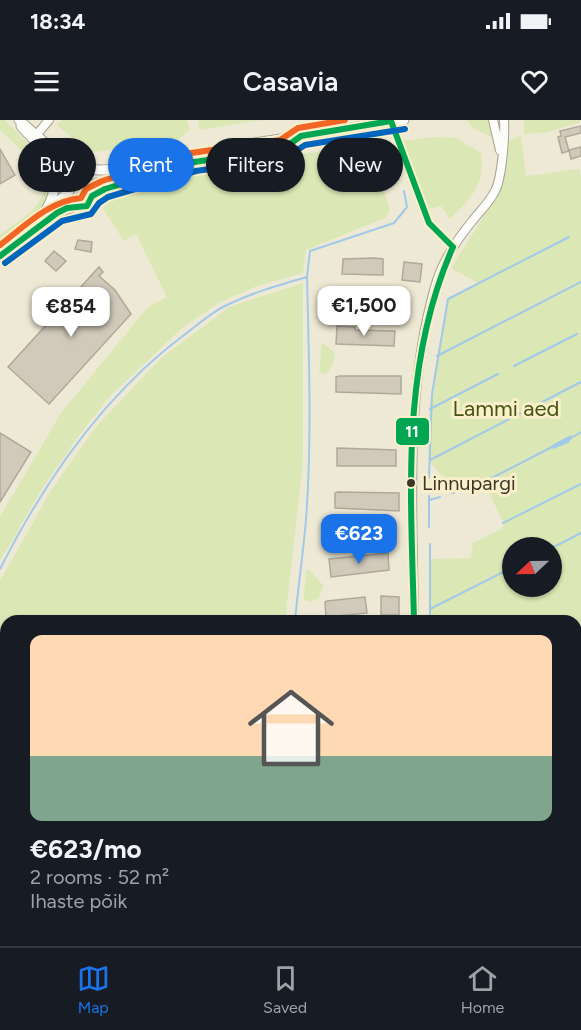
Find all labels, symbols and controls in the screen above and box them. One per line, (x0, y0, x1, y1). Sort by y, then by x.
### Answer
text: 18:34 (30, 8, 86, 35)
icon: menu (30, 65, 63, 98)
text: Casavia (243, 65, 338, 98)
icon: heart (518, 65, 551, 98)
chip: Buy (18, 138, 96, 192)
chip: Rent (108, 138, 194, 192)
chip: Filters (206, 138, 305, 192)
chip: New (317, 138, 403, 192)
pin: €1,500 (315, 286, 413, 337)
pin: €854 (35, 287, 107, 338)
text: €1,500 (331, 293, 397, 317)
text: €854 (46, 294, 96, 318)
park label: Lammi aed (453, 395, 559, 422)
line badge: 11 (395, 417, 430, 446)
text: 11 (405, 422, 419, 441)
place label: Linnupargi (422, 471, 516, 495)
marker: Linnupargi (405, 477, 417, 489)
pin: €623 (323, 514, 395, 565)
text: €623 (335, 521, 383, 545)
north arrow (502, 537, 562, 597)
map controls (502, 537, 562, 597)
icon: home (237, 674, 345, 782)
text: €623/mo (30, 833, 142, 865)
text: 2 rooms · 52 m² (30, 865, 169, 889)
text: Ihaste põik (30, 889, 127, 913)
tab: Map (77, 962, 110, 1017)
tab: Saved (263, 962, 307, 1017)
tab: Home (461, 962, 504, 1017)

